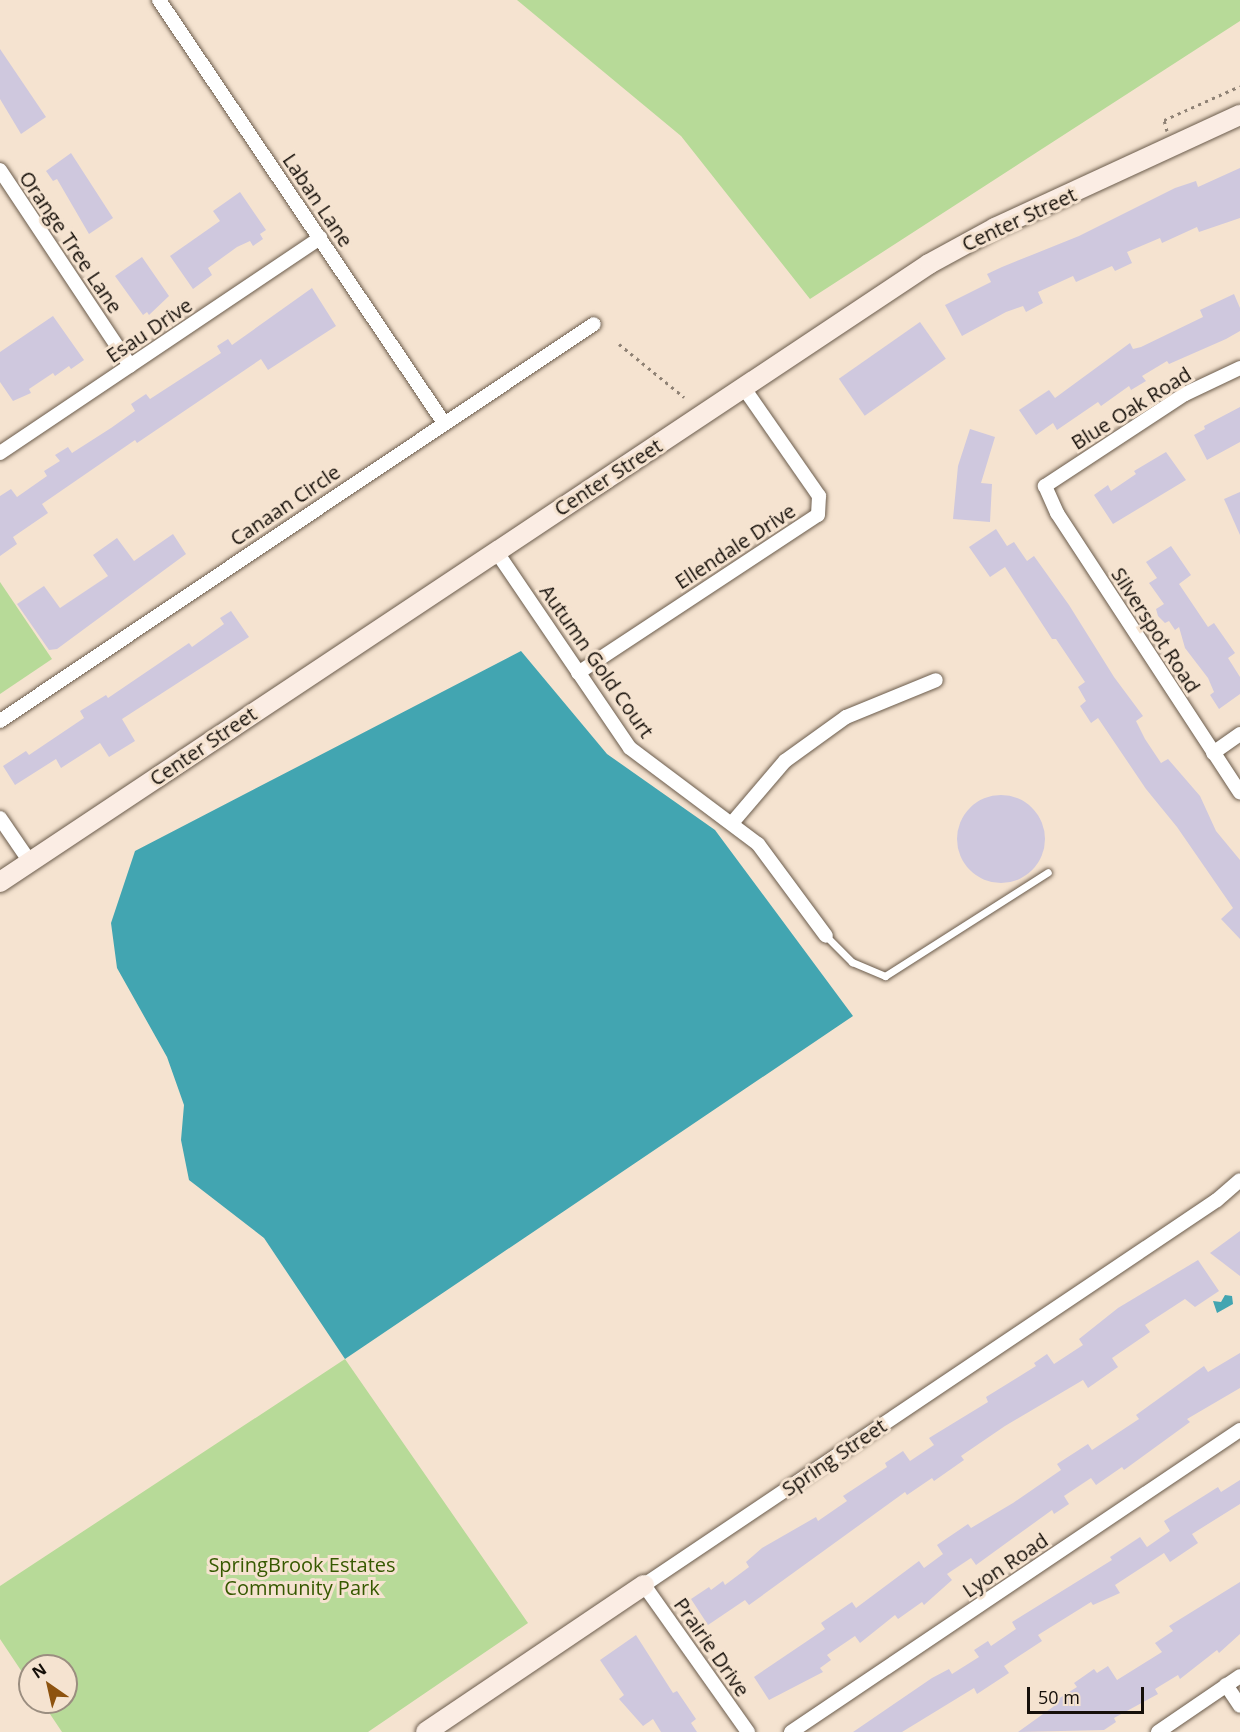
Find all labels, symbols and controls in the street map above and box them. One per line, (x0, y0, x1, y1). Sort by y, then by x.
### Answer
street label: Laban Lane (278, 149, 358, 251)
street label: Orange Tree Lane (15, 166, 127, 318)
street label: Center Street (958, 182, 1080, 256)
street label: Esau Drive (102, 293, 196, 367)
street label: Blue Oak Road (1067, 362, 1195, 454)
street label: Center Street (550, 433, 666, 521)
street label: Canaan Circle (226, 459, 344, 551)
street label: Ellendale Drive (670, 498, 800, 594)
street label: Silverspot Road (1107, 563, 1205, 697)
street label: Autumn Gold Court (535, 580, 659, 742)
street label: Center Street (145, 701, 261, 791)
street label: Spring Street (777, 1413, 891, 1501)
street label: Lyon Road (958, 1528, 1052, 1602)
park label: SpringBrook Estates Community Park (208, 1552, 396, 1599)
street label: Prairie Drive (669, 1593, 755, 1701)
north arrow (18, 1654, 78, 1714)
text: N (28, 1658, 51, 1683)
scale bar (1030, 1675, 1147, 1713)
text: 50 m (1038, 1685, 1080, 1709)

